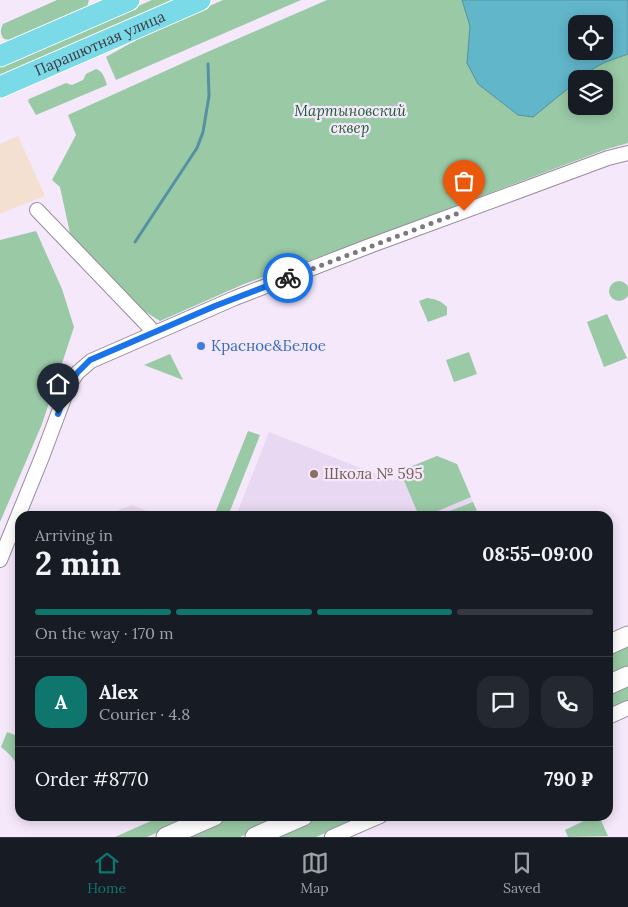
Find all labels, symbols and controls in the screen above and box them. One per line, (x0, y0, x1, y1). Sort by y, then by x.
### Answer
street label: Парашютная улица (32, 6, 168, 80)
map controls (568, 15, 613, 115)
button: locate (568, 15, 613, 60)
button: layers (568, 70, 613, 115)
park label: Мартыновский сквер (294, 101, 406, 137)
pin (443, 160, 485, 211)
icon: bag (450, 167, 478, 195)
courier (263, 253, 313, 303)
icon: bike (274, 264, 302, 292)
place label: Красное&Белое (211, 336, 326, 355)
marker: Красное&Белое (195, 340, 207, 352)
pin (37, 363, 79, 414)
icon: home (44, 370, 72, 398)
place label: Школа № 595 (324, 464, 423, 483)
marker: Школа № 595 (308, 468, 320, 480)
text: Arriving in (35, 525, 113, 545)
text: 08:55–09:00 (482, 542, 593, 566)
text: 2 min (35, 543, 121, 584)
text: On the way · 170 m (35, 623, 174, 643)
button: chat (477, 676, 529, 728)
button: phone (541, 676, 593, 728)
text: Alex (99, 680, 138, 704)
text: A (55, 690, 67, 714)
text: Courier · 4.8 (99, 704, 190, 724)
text: Order #8770 (35, 767, 149, 791)
text: 790 ₽ (544, 767, 593, 791)
tab: Home (87, 849, 126, 897)
tab: Map (300, 849, 329, 897)
tab: Saved (503, 849, 541, 897)

